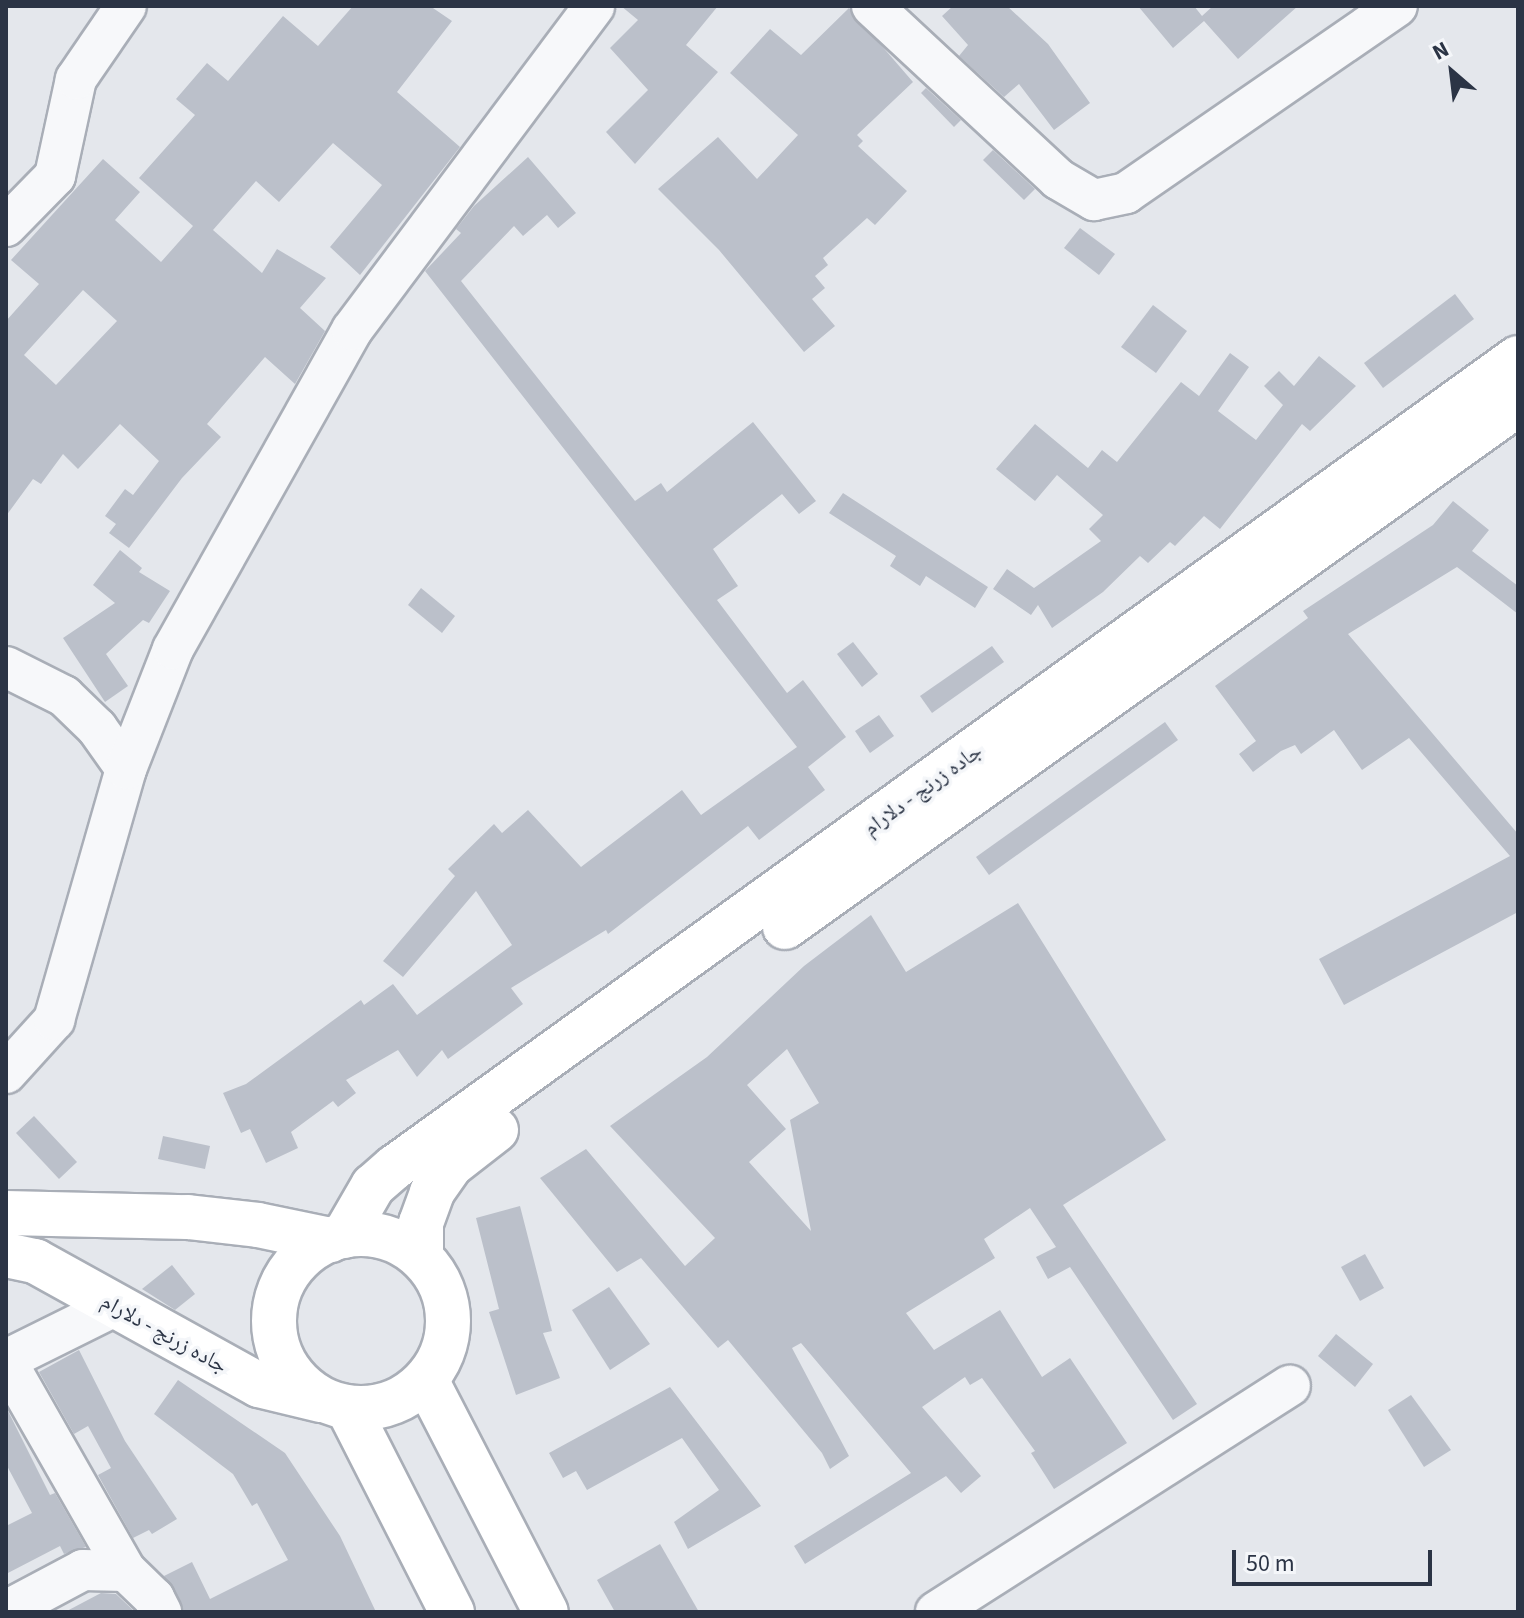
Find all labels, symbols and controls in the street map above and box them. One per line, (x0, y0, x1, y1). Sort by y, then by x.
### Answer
north arrow (1412, 32, 1492, 112)
text: N (1427, 33, 1455, 68)
street label: جاده زرنج - دلارام (858, 738, 988, 842)
street label: جاده زرنج - دلارام (96, 1288, 232, 1380)
scale bar (1236, 1534, 1436, 1584)
text: 50 m (1246, 1546, 1295, 1581)

